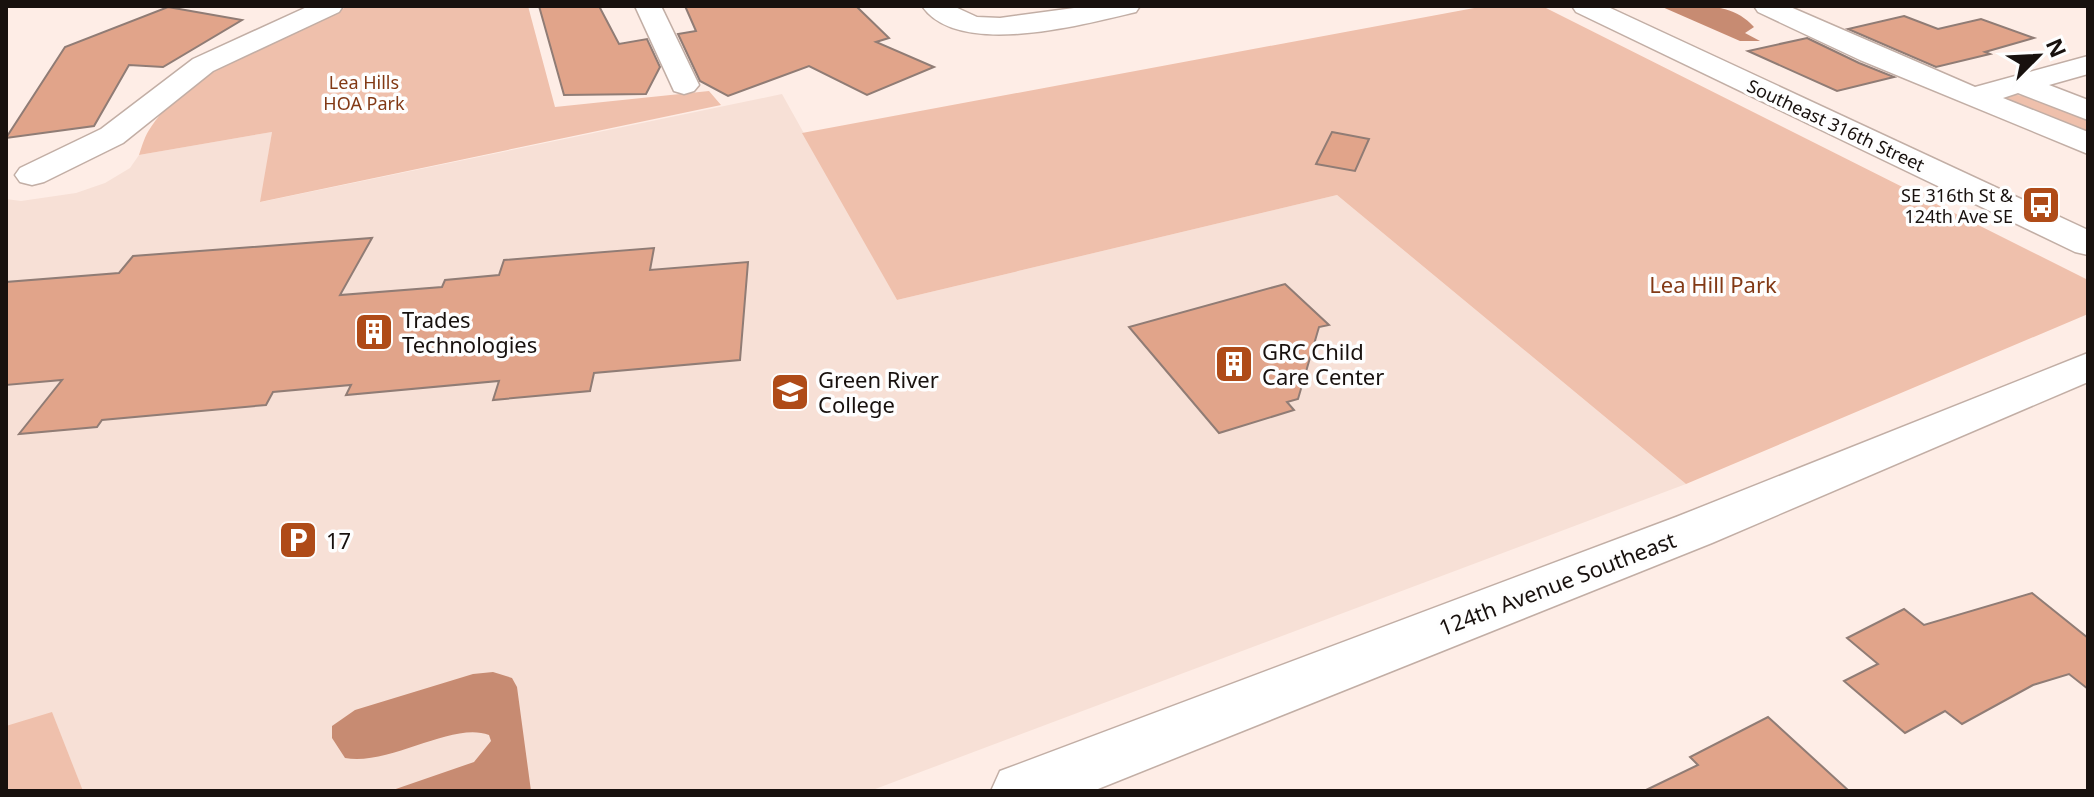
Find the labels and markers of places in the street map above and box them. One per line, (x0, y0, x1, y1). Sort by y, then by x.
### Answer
place label: SE 316th St & 124th Ave SE (1901, 183, 2014, 228)
bus stop icon: SE 316th St & 124th Ave SE (2020, 184, 2062, 226)
place label: Trades Technologies (402, 304, 537, 359)
building icon: Trades Technologies (353, 311, 395, 353)
place label: GRC Child Care Center (1262, 336, 1384, 391)
building icon: GRC Child Care Center (1213, 343, 1255, 385)
place label: Green River College (818, 364, 939, 419)
school or university icon: Green River College (769, 371, 811, 413)
parking icon: 17 (277, 519, 319, 561)
place label: 17 (326, 525, 351, 555)

